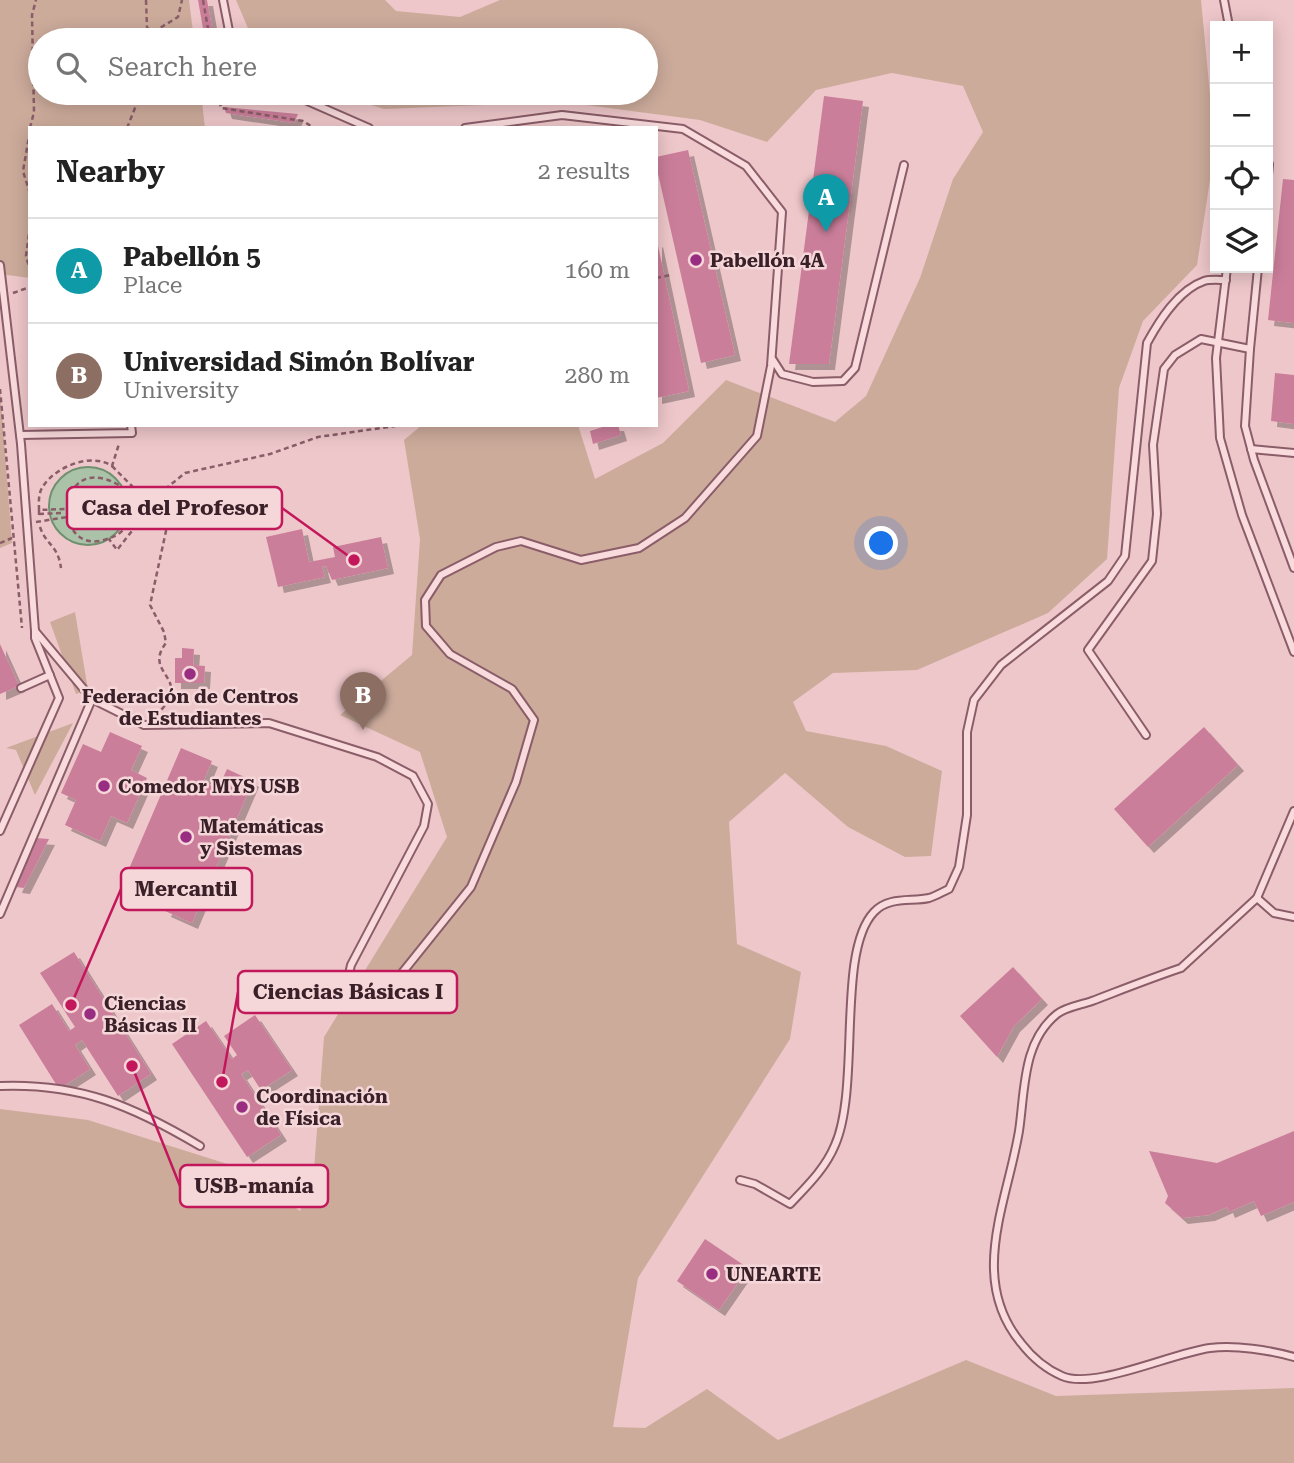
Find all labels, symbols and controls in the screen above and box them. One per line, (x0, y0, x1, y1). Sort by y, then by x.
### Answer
map controls (1210, 21, 1273, 273)
button: + (1210, 21, 1273, 84)
search box (28, 28, 658, 105)
icon: search (52, 48, 90, 86)
text: Search here (108, 52, 257, 82)
button: − (1210, 84, 1273, 147)
button: locate (1210, 147, 1273, 210)
text: Nearby (56, 154, 165, 189)
text: 2 results (538, 158, 630, 185)
pin: A (803, 174, 849, 232)
button: layers (1210, 210, 1273, 273)
text: Pabellón 5 (123, 242, 261, 272)
place label: Pabellón 4A (710, 249, 825, 272)
marker: Pabellón 4A (688, 252, 704, 268)
text: A (71, 257, 87, 284)
text: 160 m (565, 257, 630, 284)
text: Place (123, 272, 182, 299)
text: Universidad Simón Bolívar (123, 347, 475, 377)
text: B (71, 362, 87, 389)
text: 280 m (565, 362, 630, 389)
text: University (123, 377, 239, 404)
callout: Casa del Profesor (67, 487, 282, 529)
text: Casa del Profesor (82, 496, 269, 520)
your location (864, 526, 898, 560)
marker: Federación de Centros de Estudiantes (182, 666, 198, 682)
pin: B (340, 672, 386, 730)
place label: Federación de Centros de Estudiantes (82, 685, 298, 730)
place label: Comedor MYS USB (118, 775, 300, 798)
marker: Comedor MYS USB (96, 778, 112, 794)
place label: Matemáticas y Sistemas (200, 815, 324, 860)
marker: Matemáticas y Sistemas (178, 829, 194, 845)
callout: Mercantil (121, 868, 252, 910)
text: Mercantil (135, 877, 237, 901)
callout: Ciencias Básicas I (238, 971, 457, 1013)
text: Ciencias Básicas I (253, 980, 443, 1004)
place label: Ciencias Básicas II (104, 992, 197, 1037)
marker: Ciencias Básicas II (82, 1006, 98, 1022)
place label: Coordinación de Física (256, 1085, 388, 1130)
marker: Coordinación de Física (234, 1099, 250, 1115)
callout: USB-manía (180, 1165, 328, 1207)
text: USB-manía (194, 1174, 315, 1198)
place label: UNEARTE (726, 1263, 821, 1286)
marker: UNEARTE (704, 1266, 720, 1282)

